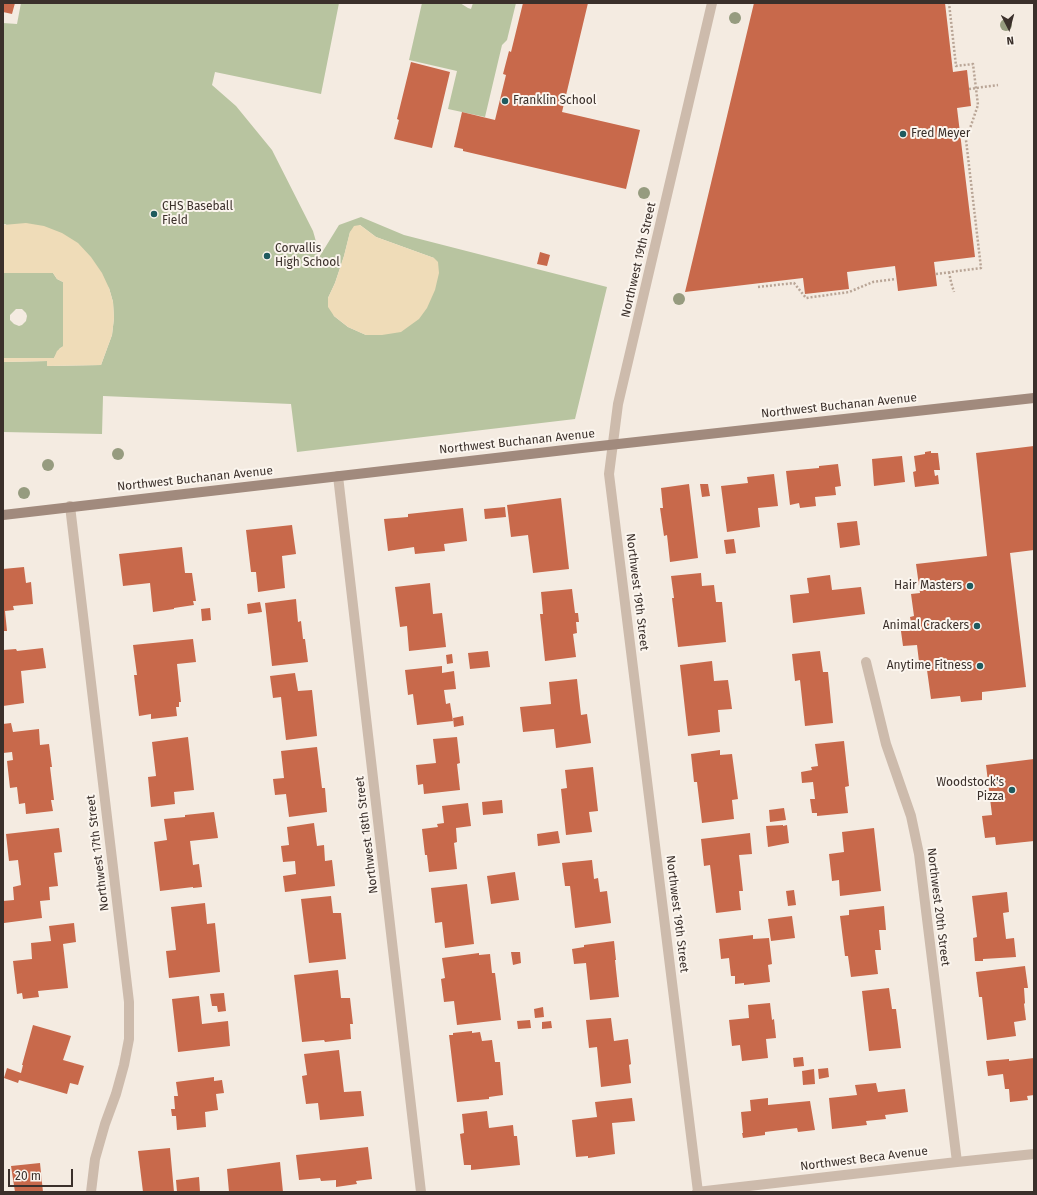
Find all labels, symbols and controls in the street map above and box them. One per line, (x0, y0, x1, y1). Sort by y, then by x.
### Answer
north arrow (989, 8, 1029, 48)
text: N (1006, 34, 1015, 47)
place label: Franklin School (513, 94, 596, 108)
marker: Franklin School (500, 96, 510, 106)
place label: Fred Meyer (911, 127, 970, 141)
marker: Fred Meyer (898, 129, 908, 139)
place label: CHS Baseball Field (162, 200, 233, 228)
street label: Northwest 19th Street (619, 201, 659, 319)
marker: CHS Baseball Field (149, 209, 159, 219)
place label: Corvallis High School (275, 242, 340, 270)
marker: Corvallis High School (262, 251, 272, 261)
street label: Northwest Buchanan Avenue (760, 391, 918, 421)
street label: Northwest Buchanan Avenue (438, 427, 596, 457)
street label: Northwest Buchanan Avenue (116, 464, 274, 494)
street label: Northwest 19th Street (623, 533, 651, 651)
place label: Hair Masters (894, 579, 962, 593)
marker: Hair Masters (965, 581, 975, 591)
place label: Animal Crackers (883, 619, 969, 633)
marker: Animal Crackers (972, 621, 982, 631)
place label: Anytime Fitness (887, 659, 972, 673)
marker: Anytime Fitness (975, 661, 985, 671)
street label: Northwest 18th Street (353, 775, 381, 895)
place label: Woodstock's Pizza (936, 776, 1004, 804)
marker: Woodstock's Pizza (1007, 785, 1017, 795)
street label: Northwest 17th Street (84, 794, 112, 912)
street label: Northwest 20th Street (924, 847, 952, 967)
street label: Northwest 19th Street (663, 855, 691, 973)
street label: Northwest Beca Avenue (799, 1144, 929, 1174)
scale bar (10, 1161, 75, 1187)
text: 20 m (15, 1169, 41, 1183)

